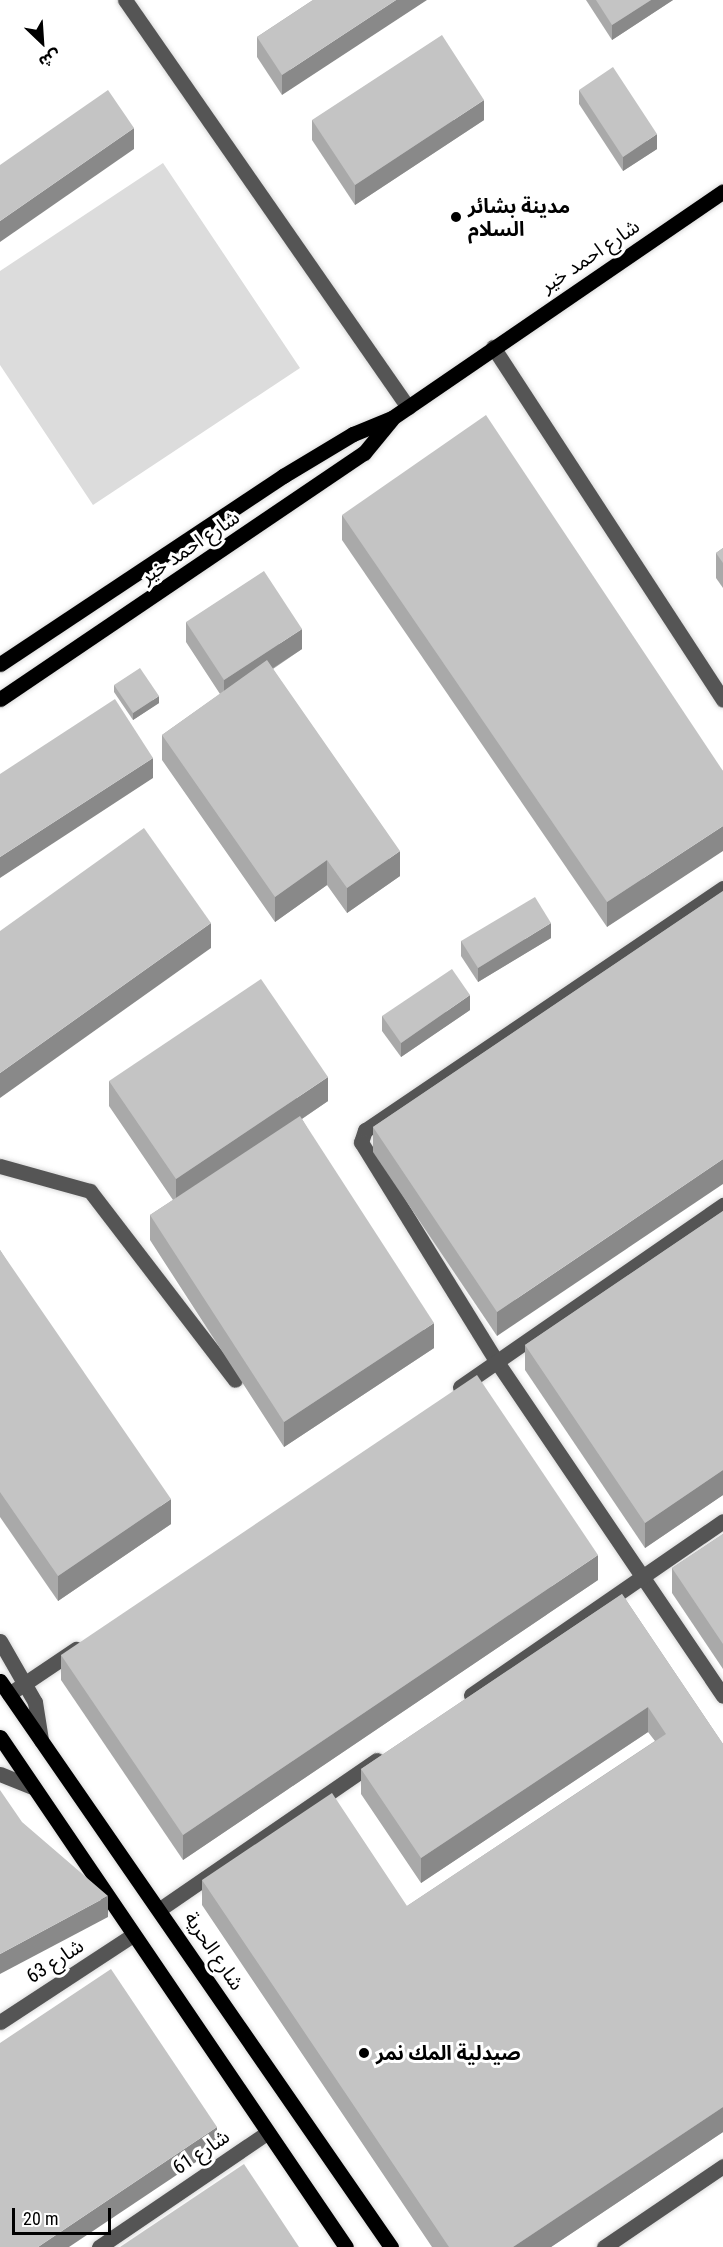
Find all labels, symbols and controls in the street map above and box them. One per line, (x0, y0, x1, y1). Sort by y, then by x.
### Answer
north arrow (12, 12, 72, 72)
text: ش (36, 46, 64, 72)
place label: مدينة بشائر السلام (468, 194, 570, 241)
marker: مدينة بشائر السلام (449, 210, 463, 224)
street label: شارع احمد خير (536, 214, 644, 298)
street label: شارع احمد خير (136, 505, 244, 589)
street label: شارع الحرية (179, 1907, 249, 1995)
street label: شارع 63 (22, 1934, 88, 1988)
place label: صيدلية المك نمر (376, 2041, 521, 2065)
marker: صيدلية المك نمر (357, 2046, 371, 2060)
street label: شارع 61 (168, 2124, 234, 2180)
scale bar (15, 2196, 114, 2234)
text: 20 m (23, 2208, 58, 2229)

